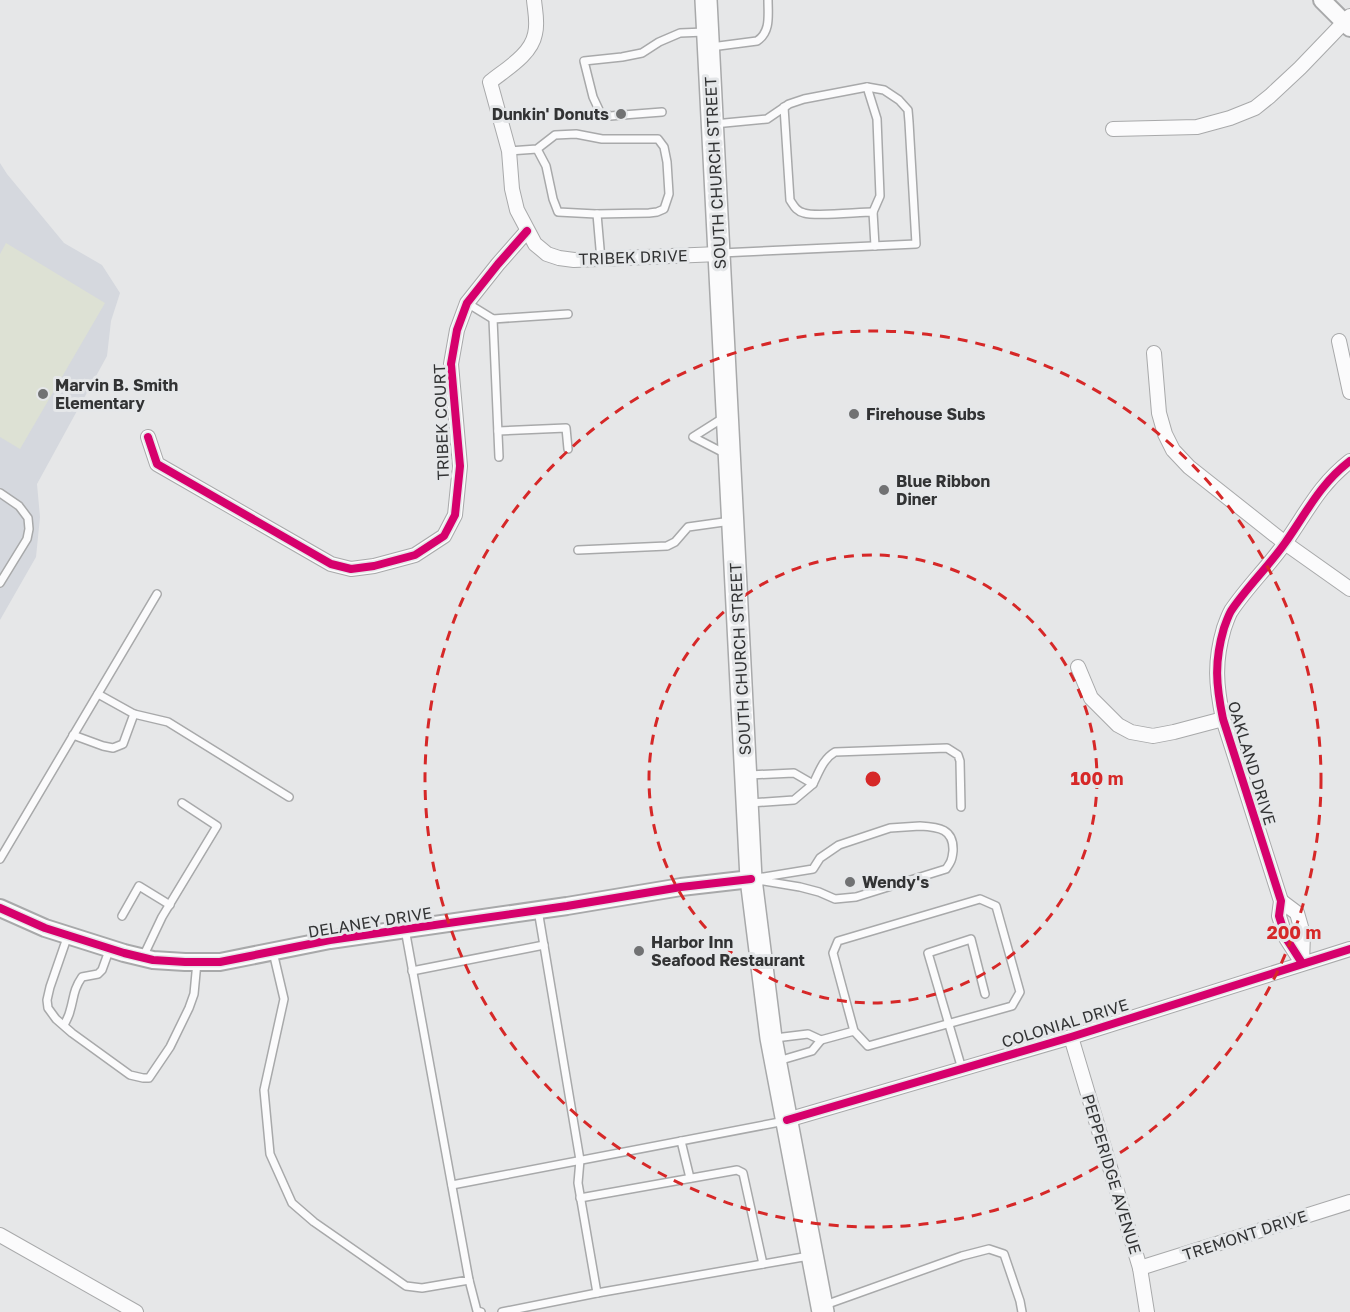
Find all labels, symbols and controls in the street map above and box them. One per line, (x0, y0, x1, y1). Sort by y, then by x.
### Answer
street label: SOUTH CHURCH STREET (700, 76, 730, 270)
place label: Dunkin' Donuts (492, 104, 609, 124)
marker: Dunkin' Donuts (614, 107, 628, 121)
street label: TRIBEK DRIVE (578, 245, 688, 269)
street label: TRIBEK COURT (429, 363, 453, 481)
place label: Marvin B. Smith Elementary (55, 375, 178, 413)
marker: Marvin B. Smith Elementary (36, 387, 50, 401)
place label: Firehouse Subs (866, 404, 986, 424)
marker: Firehouse Subs (847, 407, 861, 421)
place label: Blue Ribbon Diner (896, 471, 990, 509)
marker: Blue Ribbon Diner (877, 483, 891, 497)
street label: SOUTH CHURCH STREET (725, 562, 755, 756)
street label: OAKLAND DRIVE (1224, 699, 1280, 827)
text: 100 m (1071, 767, 1123, 789)
centre of rings (863, 769, 883, 789)
place label: Wendy's (862, 872, 929, 892)
marker: Wendy's (843, 875, 857, 889)
street label: DELANEY DRIVE (307, 902, 433, 942)
text: 200 m (1267, 921, 1321, 943)
place label: Harbor Inn Seafood Restaurant (651, 932, 805, 970)
marker: Harbor Inn Seafood Restaurant (632, 944, 646, 958)
street label: COLONIAL DRIVE (999, 994, 1131, 1052)
street label: PEPPERIDGE AVENUE (1078, 1091, 1146, 1257)
street label: TREMONT DRIVE (1180, 1205, 1310, 1265)

